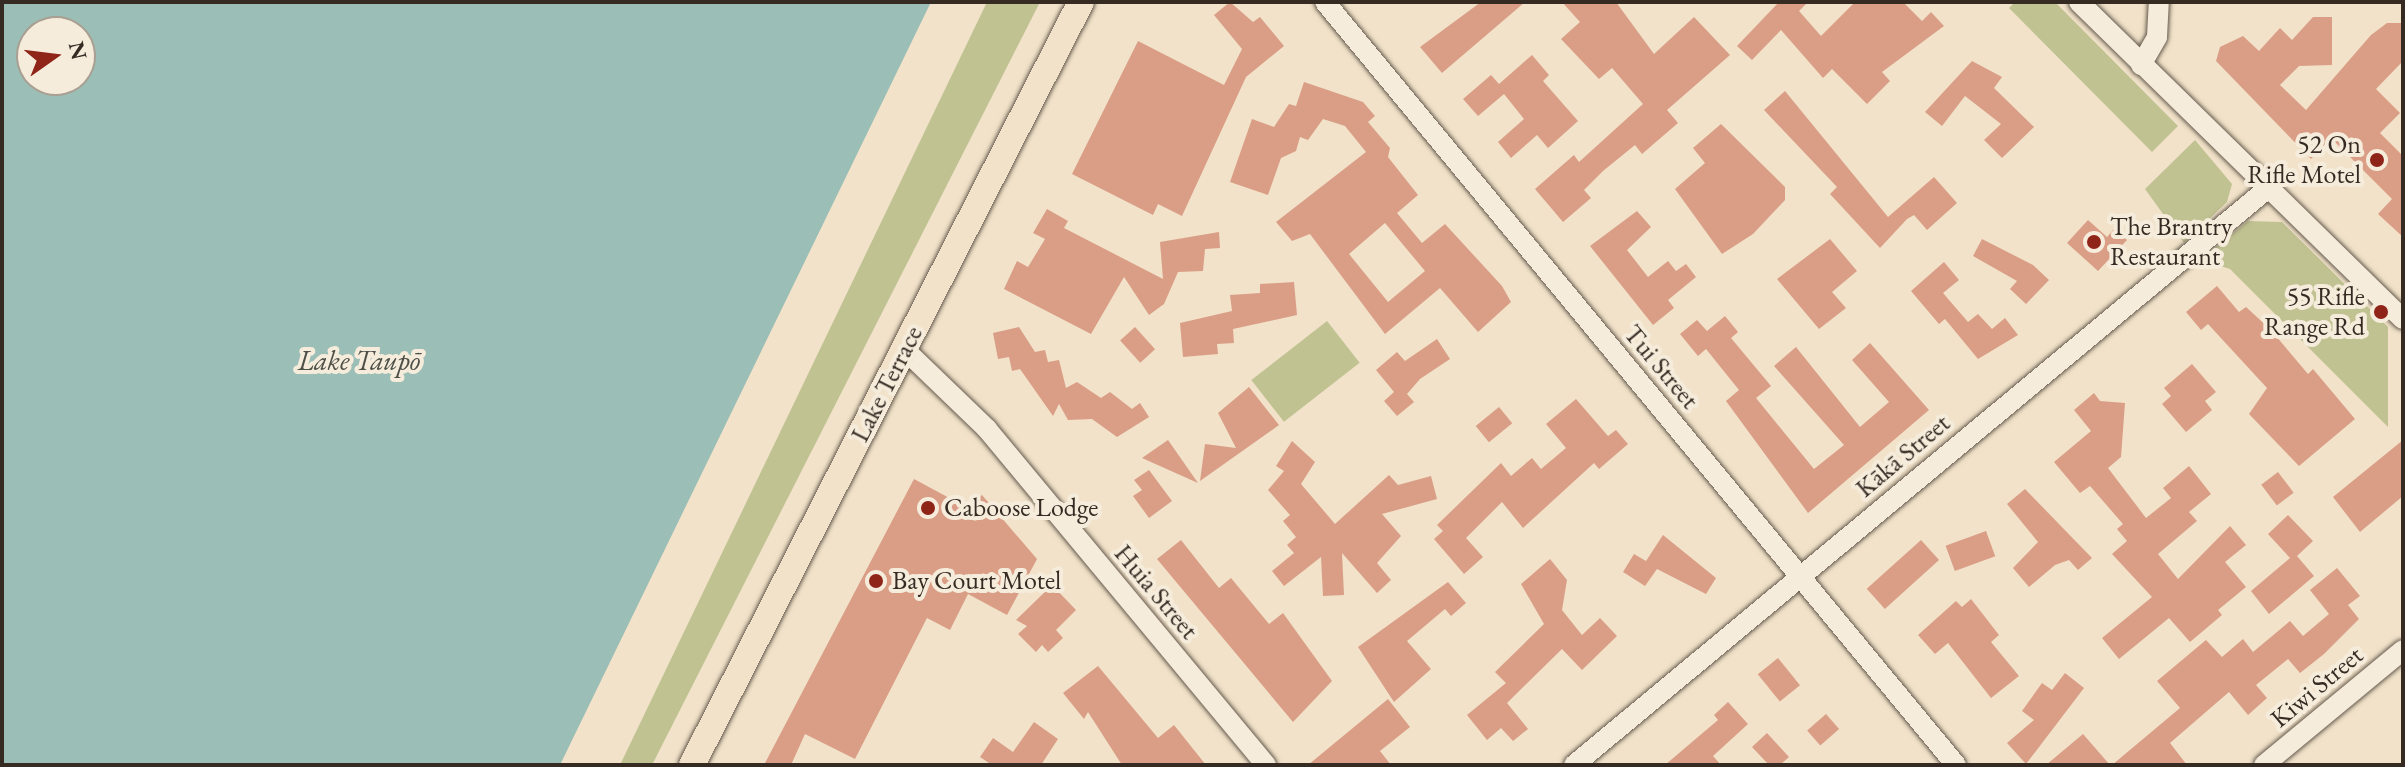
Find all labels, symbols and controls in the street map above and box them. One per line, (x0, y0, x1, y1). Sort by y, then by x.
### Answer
north arrow (16, 16, 96, 96)
text: N (62, 38, 94, 63)
place label: 52 On Rifle Motel (2247, 129, 2361, 190)
marker: 52 On Rifle Motel (2368, 151, 2386, 169)
place label: The Brantry Restaurant (2110, 211, 2232, 272)
marker: The Brantry Restaurant (2085, 233, 2103, 251)
place label: 55 Rifle Range Rd (2264, 281, 2365, 342)
marker: 55 Rifle Range Rd (2372, 303, 2390, 321)
street label: Tui Street (1617, 319, 1705, 415)
street label: Lake Terrace (845, 321, 929, 447)
water label: Lake Taupō (298, 343, 420, 377)
street label: Kākā Street (1850, 408, 1956, 504)
place label: Caboose Lodge (944, 492, 1098, 524)
marker: Caboose Lodge (919, 499, 937, 517)
street label: Huia Street (1107, 538, 1205, 646)
place label: Bay Court Motel (892, 565, 1061, 597)
marker: Bay Court Motel (867, 572, 885, 590)
street label: Kiwi Street (2265, 640, 2369, 734)

